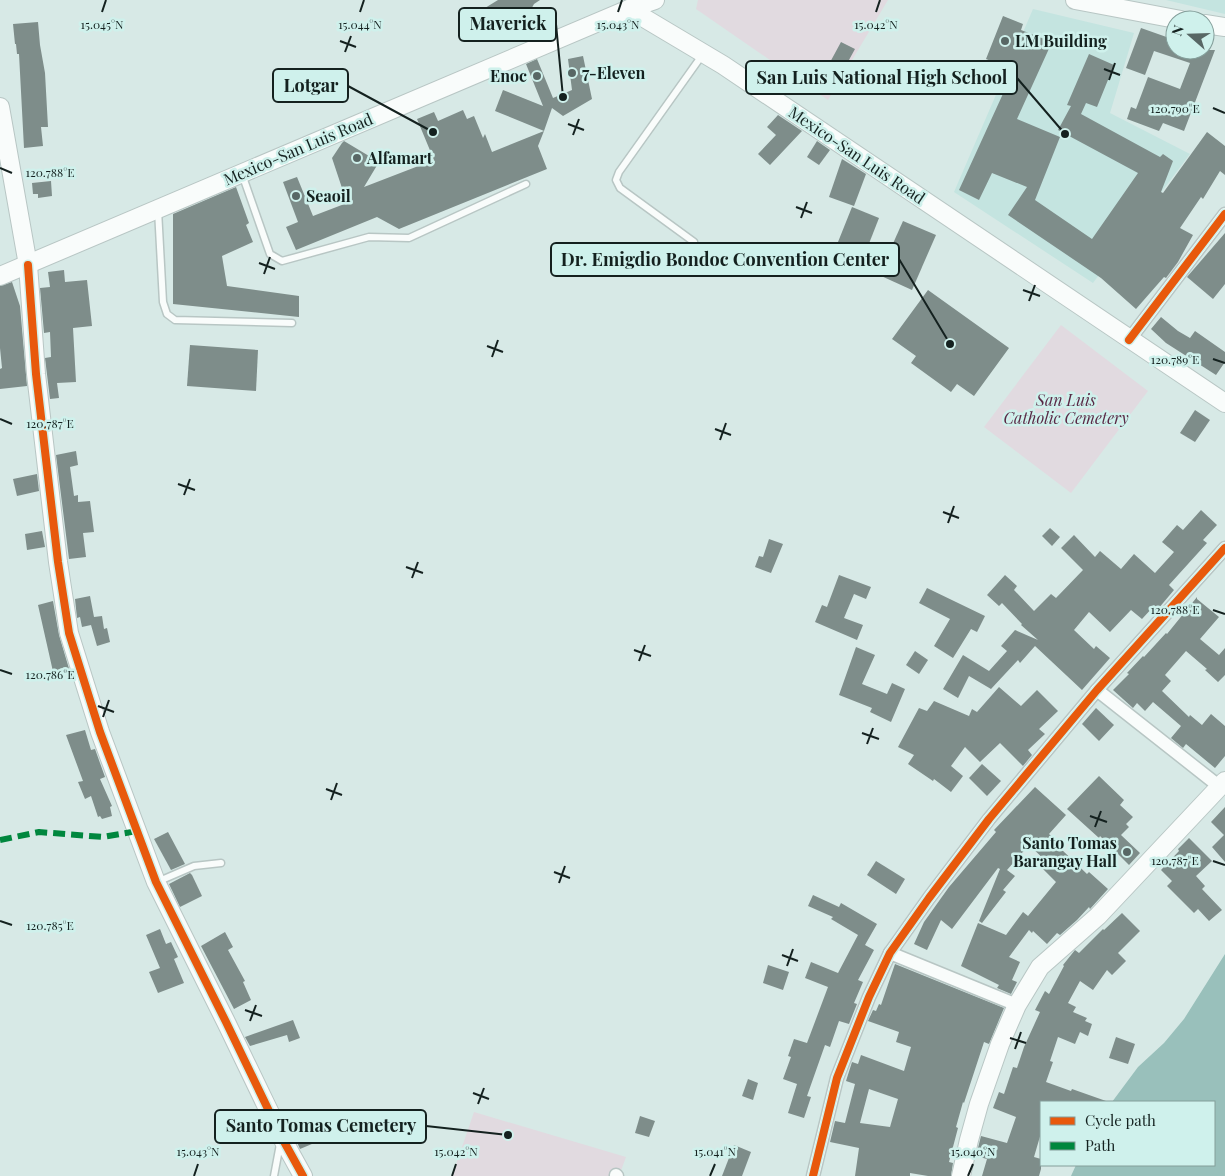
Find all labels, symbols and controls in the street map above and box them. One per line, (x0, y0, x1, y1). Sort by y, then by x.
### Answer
callout: Maverick (459, 8, 556, 41)
north arrow (1165, 10, 1215, 60)
text: Maverick (469, 11, 547, 35)
text: 15.045°N (81, 16, 124, 32)
text: 15.044°N (338, 16, 382, 32)
text: 15.043°N (597, 16, 640, 32)
text: 15.042°N (854, 16, 898, 32)
text: N (1167, 22, 1188, 38)
place label: LM Building (1015, 30, 1107, 51)
marker: LM Building (999, 35, 1011, 47)
callout: San Luis National High School (746, 61, 1017, 94)
place label: 7-Eleven (582, 62, 645, 83)
place label: Enoc (490, 65, 527, 86)
text: San Luis National High School (757, 65, 1008, 89)
marker: 7-Eleven (566, 67, 578, 79)
callout: Lotgar (273, 69, 348, 102)
marker: Enoc (531, 70, 543, 82)
text: Lotgar (284, 73, 339, 97)
text: 120.790°E (1150, 100, 1200, 116)
street label: Mexico-San Luis Road (785, 101, 930, 208)
street label: Mexico-San Luis Road (220, 108, 376, 189)
place label: Alfamart (366, 147, 433, 168)
marker: Alfamart (351, 152, 363, 164)
text: 120.788°E (25, 164, 75, 180)
place label: Seaoil (306, 185, 351, 206)
marker: Seaoil (290, 190, 302, 202)
callout: Dr. Emigdio Bondoc Convention Center (551, 243, 899, 276)
text: Dr. Emigdio Bondoc Convention Center (561, 247, 890, 271)
text: 120.789°E (1151, 351, 1199, 367)
park label: San Luis Catholic Cemetery (1003, 389, 1129, 428)
text: 120.787°E (26, 415, 74, 431)
text: 120.788°E (1150, 601, 1200, 617)
text: 120.786°E (26, 666, 74, 682)
place label: Santo Tomas Barangay Hall (1013, 832, 1117, 871)
marker: Santo Tomas Barangay Hall (1121, 846, 1133, 858)
text: 120.787°E (1151, 852, 1199, 868)
text: 120.785°E (26, 917, 74, 933)
legend (1040, 1101, 1215, 1166)
callout: Santo Tomas Cemetery (215, 1110, 426, 1143)
text: Cycle path (1085, 1110, 1156, 1130)
text: Santo Tomas Cemetery (226, 1113, 417, 1137)
text: Path (1085, 1135, 1115, 1155)
text: 15.043°N (177, 1143, 220, 1159)
text: 15.042°N (434, 1143, 478, 1159)
text: 15.041°N (694, 1143, 737, 1159)
text: 15.040°N (951, 1143, 996, 1159)

